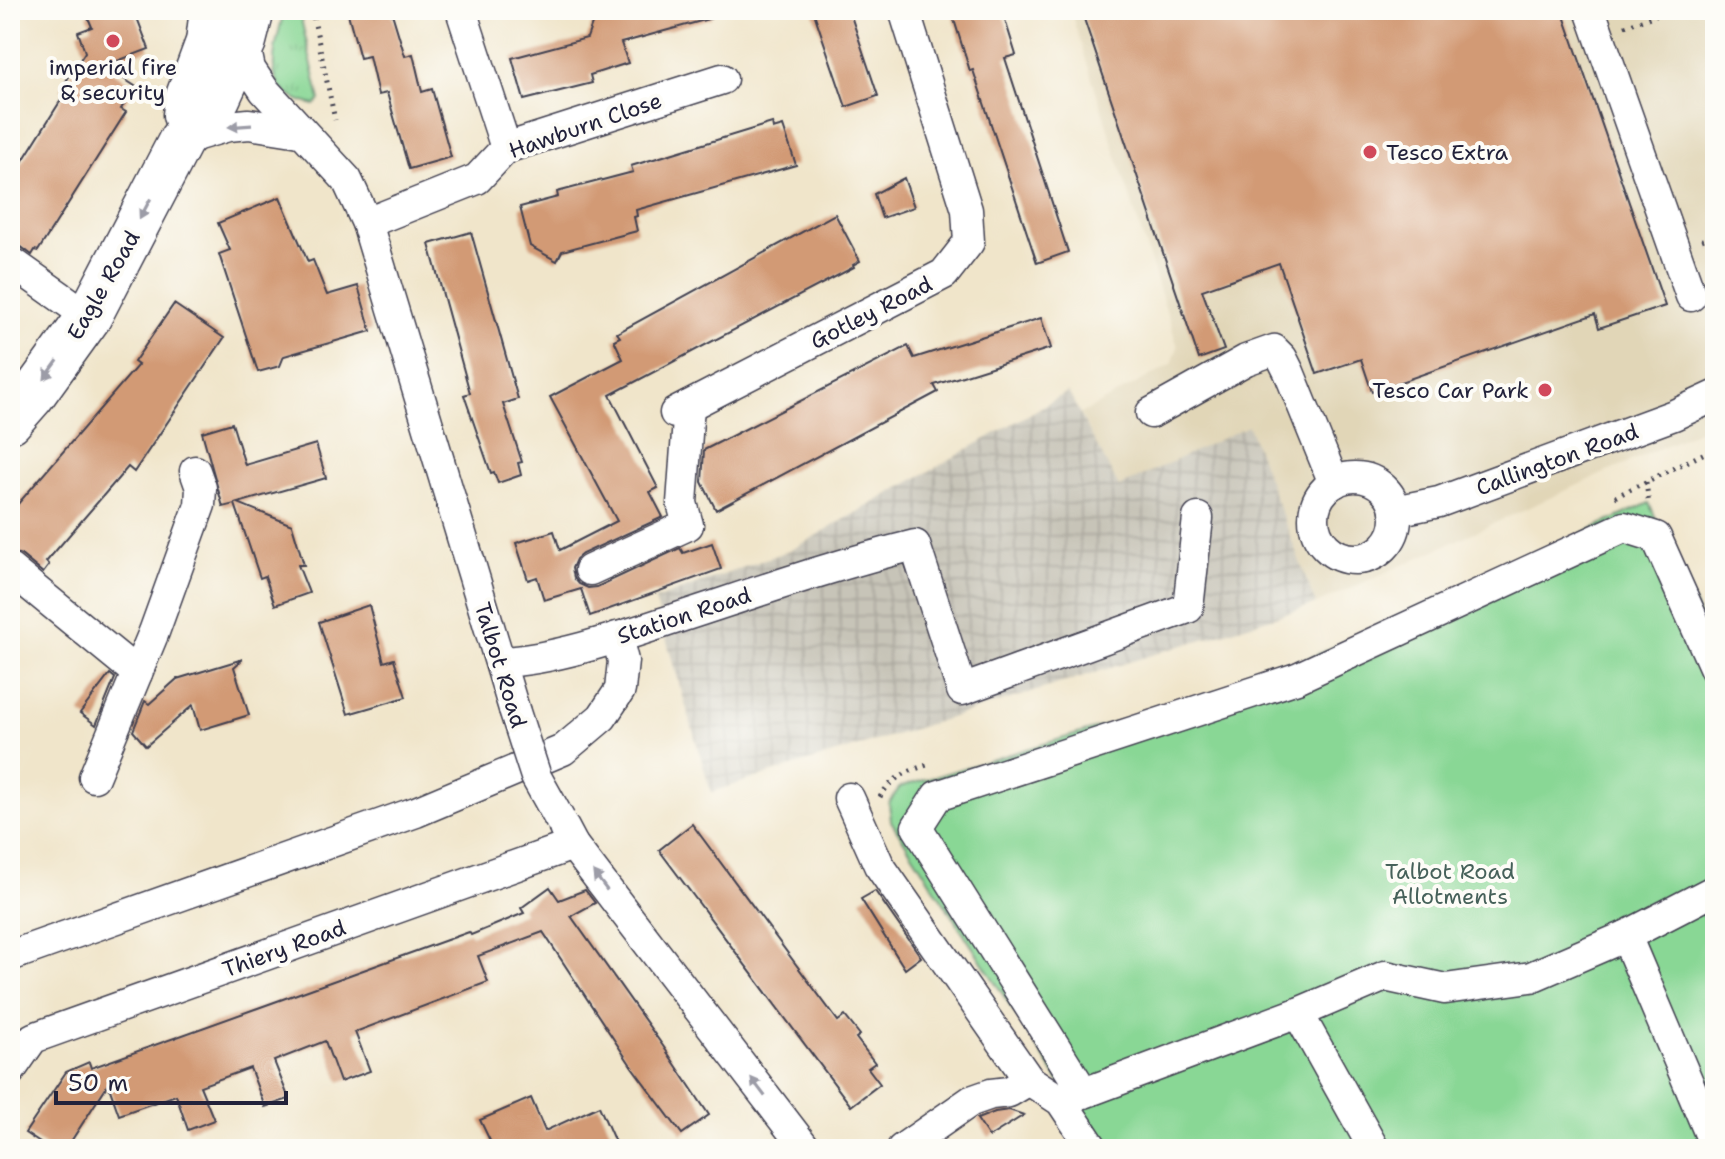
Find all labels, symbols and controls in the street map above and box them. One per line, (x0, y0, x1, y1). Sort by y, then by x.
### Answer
marker: imperial fire & security (104, 32, 122, 50)
place label: imperial fire & security (49, 53, 177, 107)
street label: Hawburn Close (505, 86, 666, 165)
one-way arrow (227, 120, 252, 133)
place label: Tesco Extra (1386, 138, 1508, 167)
marker: Tesco Extra (1361, 143, 1379, 161)
one-way arrow (138, 198, 152, 221)
street label: Eagle Road (60, 225, 146, 345)
street label: Gotley Road (805, 269, 937, 356)
one-way arrow (44, 360, 59, 381)
place label: Tesco Car Park (1372, 376, 1529, 405)
marker: Tesco Car Park (1536, 381, 1554, 399)
street label: Callington Road (1472, 417, 1642, 502)
street label: Station Road (614, 580, 755, 651)
street label: Talbot Road (468, 599, 533, 731)
park label: Talbot Road Allotments (1385, 857, 1515, 911)
one-way arrow (593, 870, 609, 891)
street label: Thiery Road (218, 913, 350, 984)
scale bar (56, 1055, 286, 1105)
text: 50 m (68, 1067, 128, 1099)
one-way arrow (751, 1077, 767, 1097)

